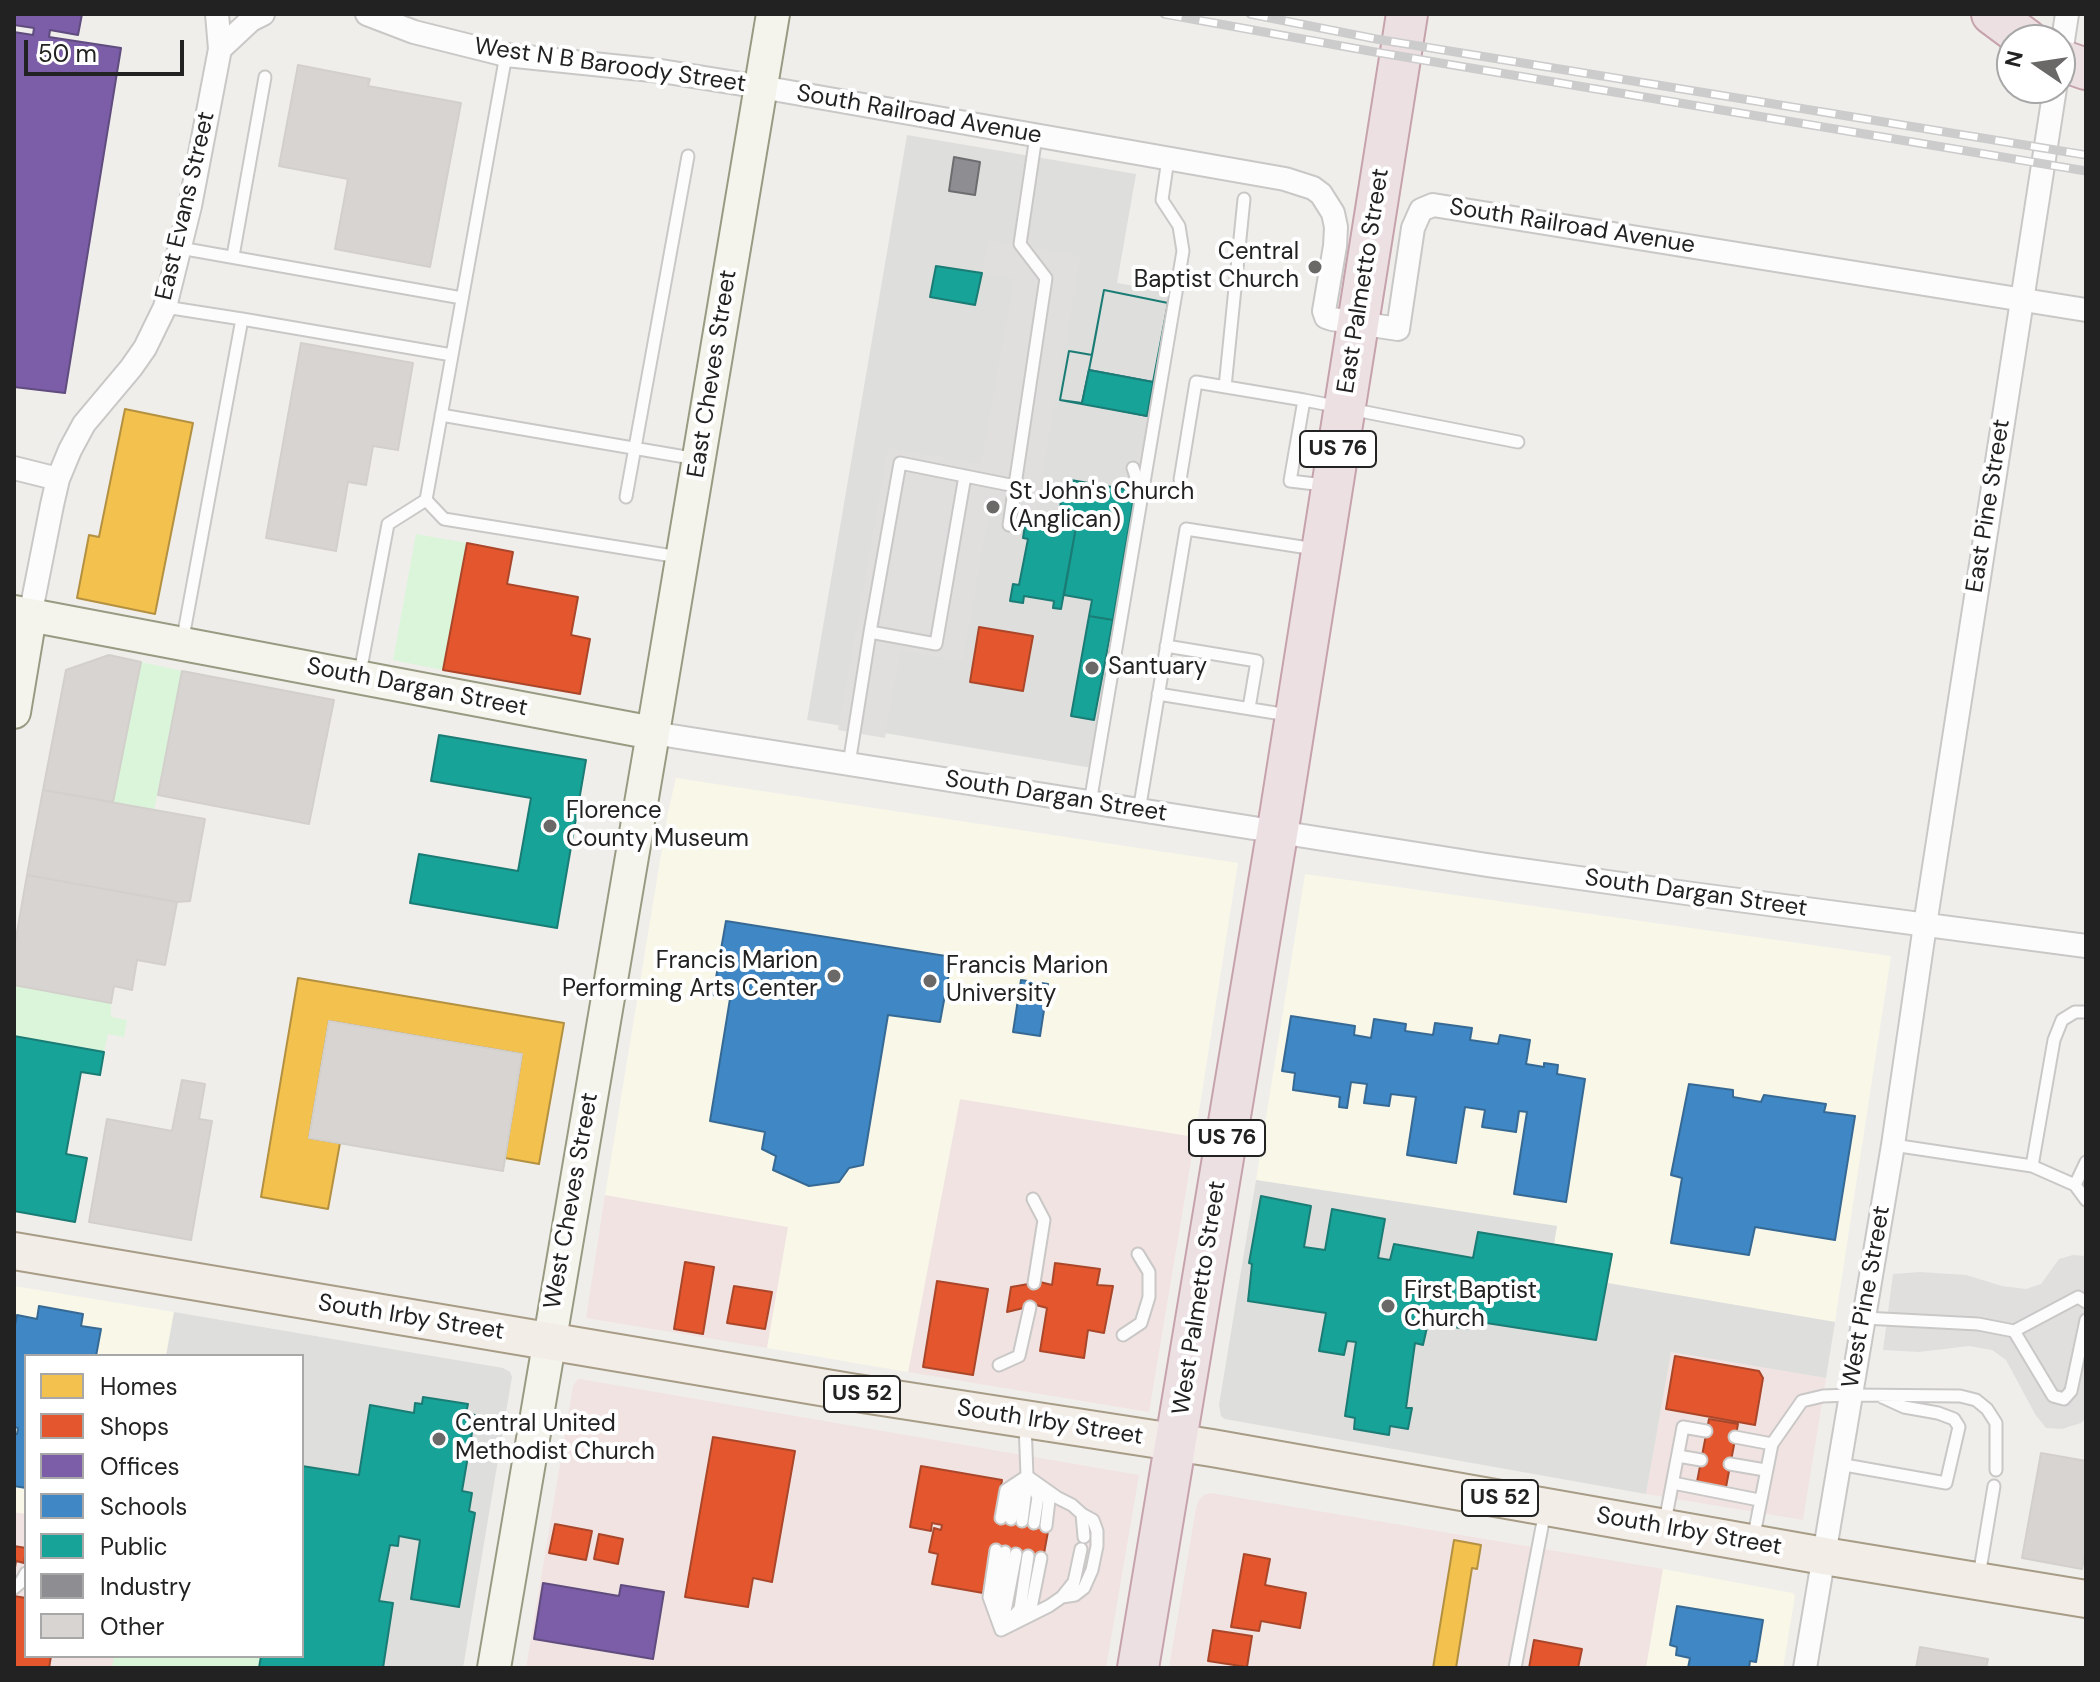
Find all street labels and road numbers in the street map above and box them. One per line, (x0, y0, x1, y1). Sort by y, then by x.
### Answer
street label: West N B Baroody Street (472, 33, 748, 99)
street label: South Railroad Avenue (794, 79, 1044, 151)
street label: East Evans Street (150, 109, 222, 303)
street label: East Palmetto Street (1332, 166, 1396, 396)
street label: South Railroad Avenue (1447, 193, 1697, 261)
street label: East Cheves Street (682, 268, 744, 480)
street label: East Pine Street (1961, 417, 2017, 595)
road number: US 76 (1300, 431, 1376, 467)
street label: South Dargan Street (304, 652, 530, 724)
street label: South Dargan Street (943, 765, 1169, 829)
street label: South Dargan Street (1583, 864, 1809, 924)
street label: West Cheves Street (539, 1091, 605, 1311)
road number: US 76 (1189, 1120, 1265, 1156)
street label: West Palmetto Street (1167, 1179, 1233, 1417)
street label: West Pine Street (1837, 1204, 1897, 1390)
street label: South Irby Street (316, 1289, 506, 1347)
road number: US 52 (824, 1376, 900, 1412)
street label: South Irby Street (955, 1394, 1145, 1452)
road number: US 52 (1462, 1480, 1538, 1516)
street label: South Irby Street (1594, 1502, 1784, 1562)

